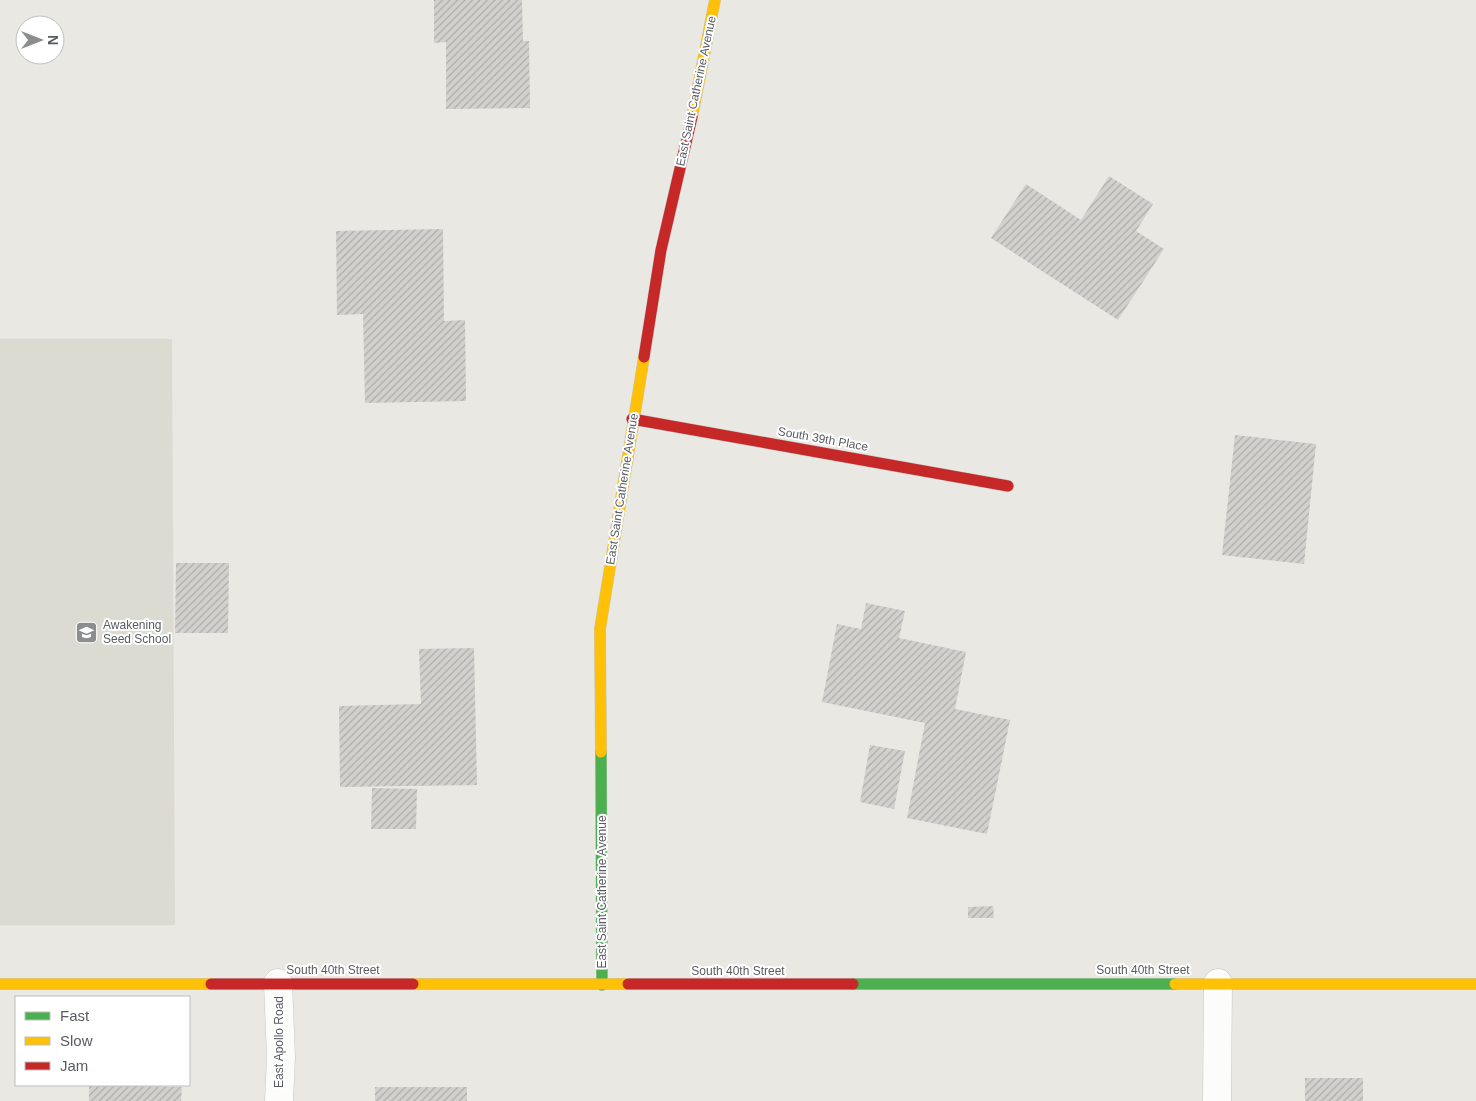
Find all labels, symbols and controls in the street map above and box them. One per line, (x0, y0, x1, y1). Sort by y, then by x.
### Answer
street label: East Saint Catherine Avenue (673, 14, 719, 167)
north arrow (15, 15, 65, 65)
text: N (45, 35, 61, 45)
street label: East Saint Catherine Avenue (603, 412, 641, 566)
street label: South 39th Place (777, 424, 870, 454)
place label: Awakening Seed School (103, 618, 171, 646)
school or university icon: Awakening Seed School (75, 620, 99, 644)
street label: East Saint Catherine Avenue (595, 815, 609, 969)
street label: South 40th Street (286, 963, 380, 977)
street label: South 40th Street (1096, 963, 1190, 977)
street label: South 40th Street (691, 964, 785, 978)
legend (15, 996, 190, 1086)
street label: East Apollo Road (272, 996, 286, 1088)
text: Fast (60, 1007, 90, 1024)
text: Slow (60, 1032, 93, 1049)
text: Jam (60, 1057, 88, 1074)

